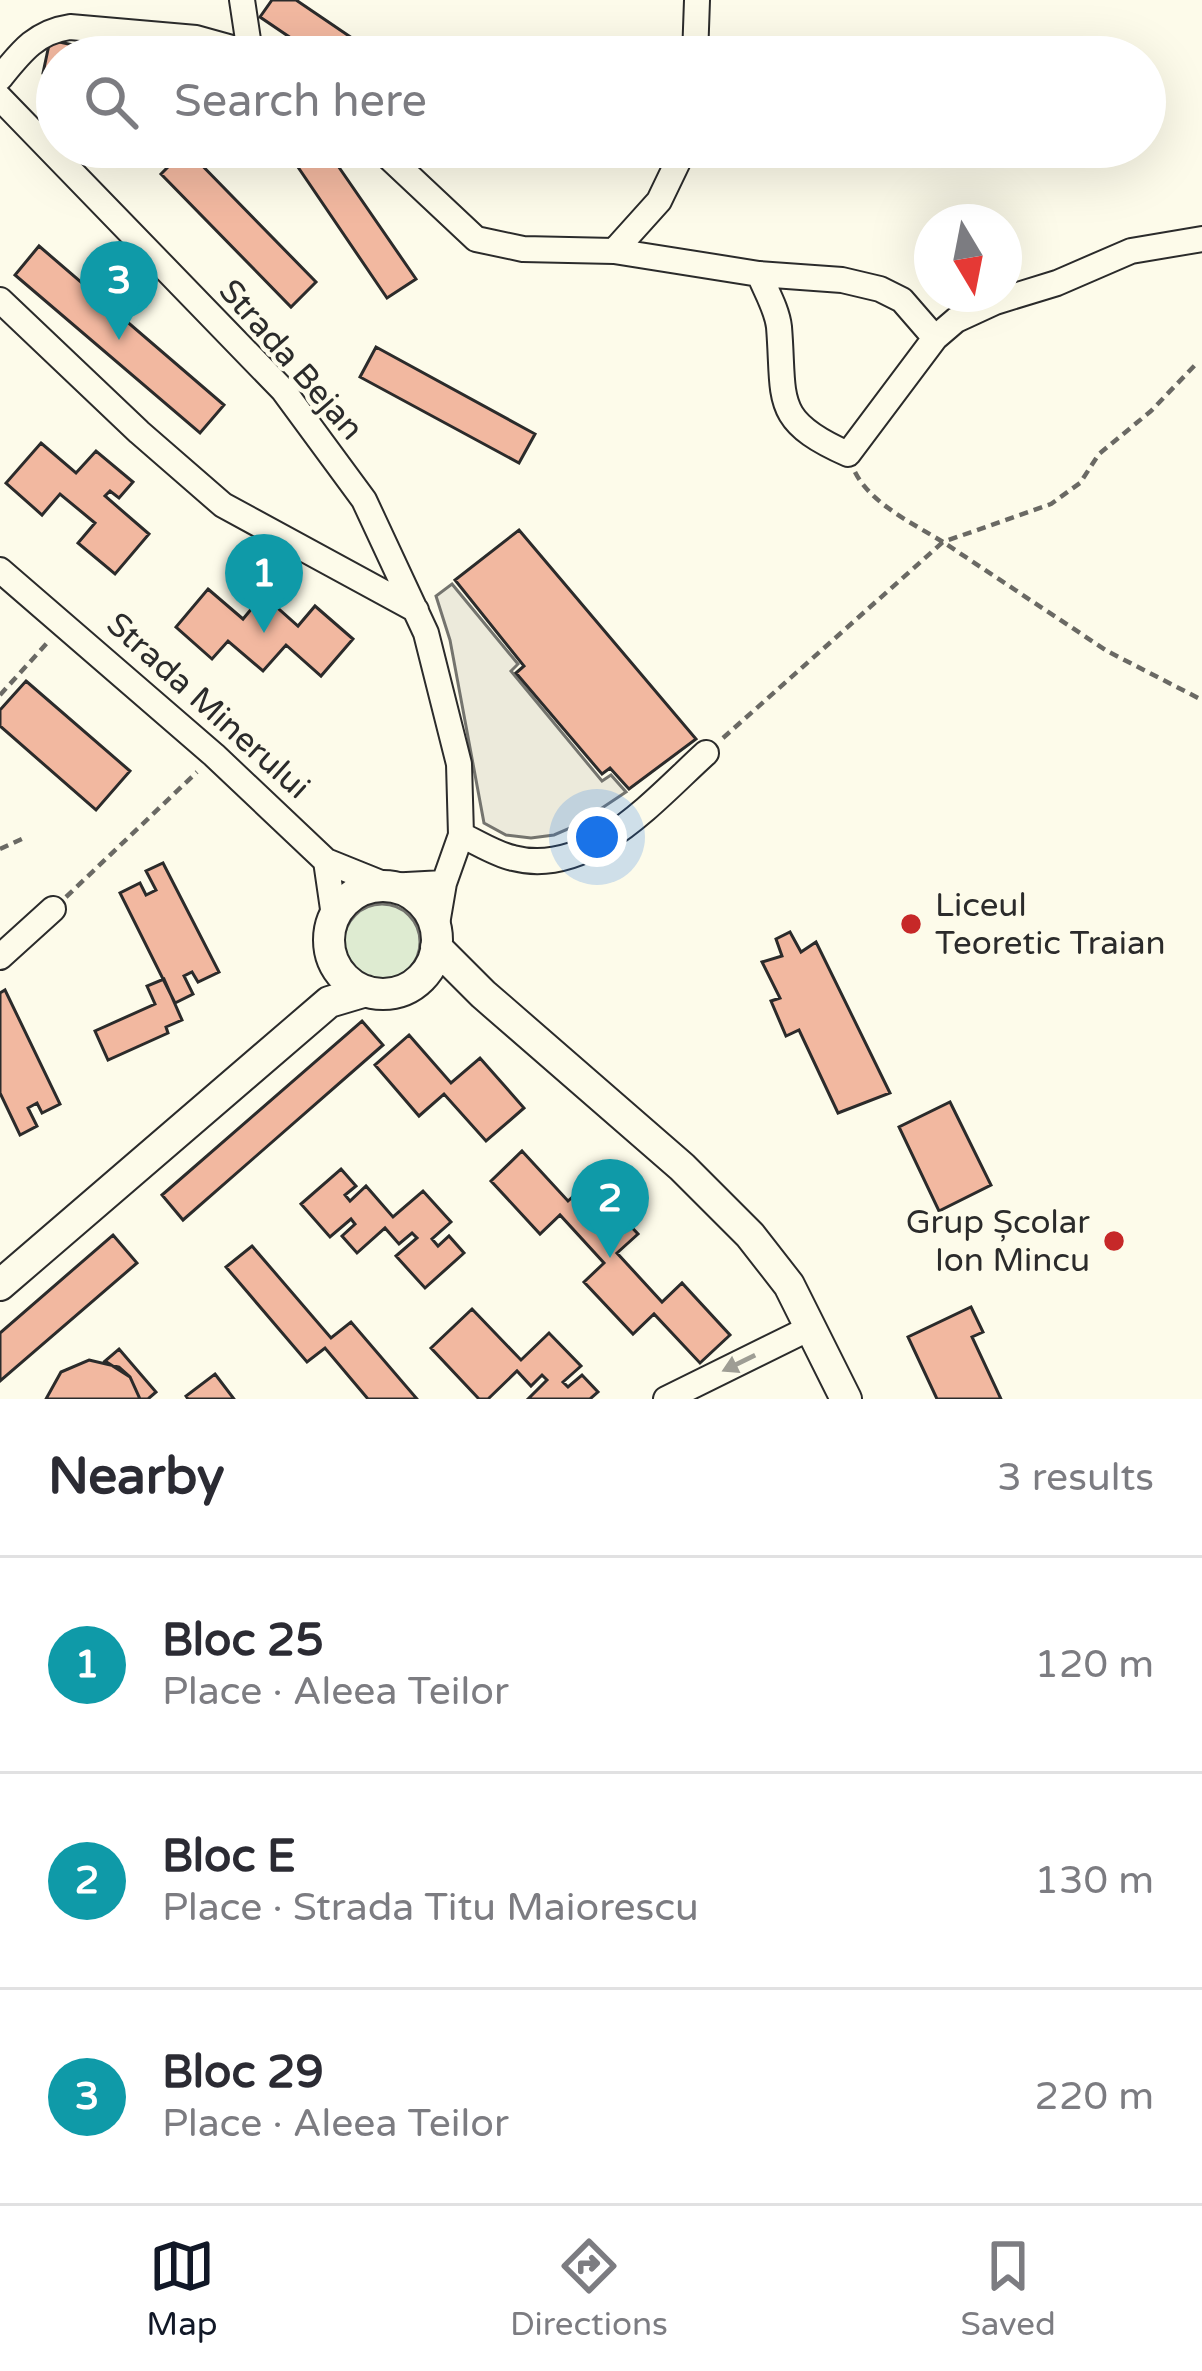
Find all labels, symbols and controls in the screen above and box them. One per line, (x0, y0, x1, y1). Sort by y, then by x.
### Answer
search box (36, 36, 1166, 168)
icon: search (78, 69, 144, 135)
text: Search here (174, 75, 427, 129)
north arrow (914, 204, 1022, 312)
pin: 3 (80, 241, 158, 340)
street label: Strada Bejan (211, 272, 371, 448)
pin: 1 (225, 534, 303, 633)
street label: Strada Minerului (99, 605, 317, 807)
your location (567, 807, 627, 867)
place label: Liceul Teoretic Traian (935, 886, 1166, 963)
marker: Liceul Teoretic Traian (898, 911, 924, 937)
pin: 2 (571, 1159, 649, 1258)
place label: Grup Școlar Ion Mincu (906, 1203, 1090, 1280)
marker: Grup Școlar Ion Mincu (1101, 1228, 1127, 1254)
one-way arrow (722, 1353, 757, 1373)
text: Nearby (48, 1446, 225, 1508)
text: 3 results (997, 1454, 1154, 1501)
text: Bloc 25 (162, 1614, 324, 1668)
text: 1 (75, 1641, 99, 1688)
text: 120 m (1035, 1641, 1154, 1688)
text: Place · Aleea Teilor (162, 1668, 509, 1715)
text: Bloc E (162, 1830, 296, 1884)
text: 2 (75, 1857, 99, 1904)
text: 130 m (1035, 1857, 1154, 1904)
text: Place · Strada Titu Maiorescu (162, 1884, 699, 1931)
text: Bloc 29 (162, 2046, 324, 2100)
text: 3 (75, 2073, 99, 2120)
text: 220 m (1035, 2073, 1154, 2120)
text: Place · Aleea Teilor (162, 2100, 509, 2147)
tab: Map (146, 2233, 218, 2344)
tab: Directions (510, 2233, 668, 2344)
tab: Saved (960, 2233, 1056, 2344)

